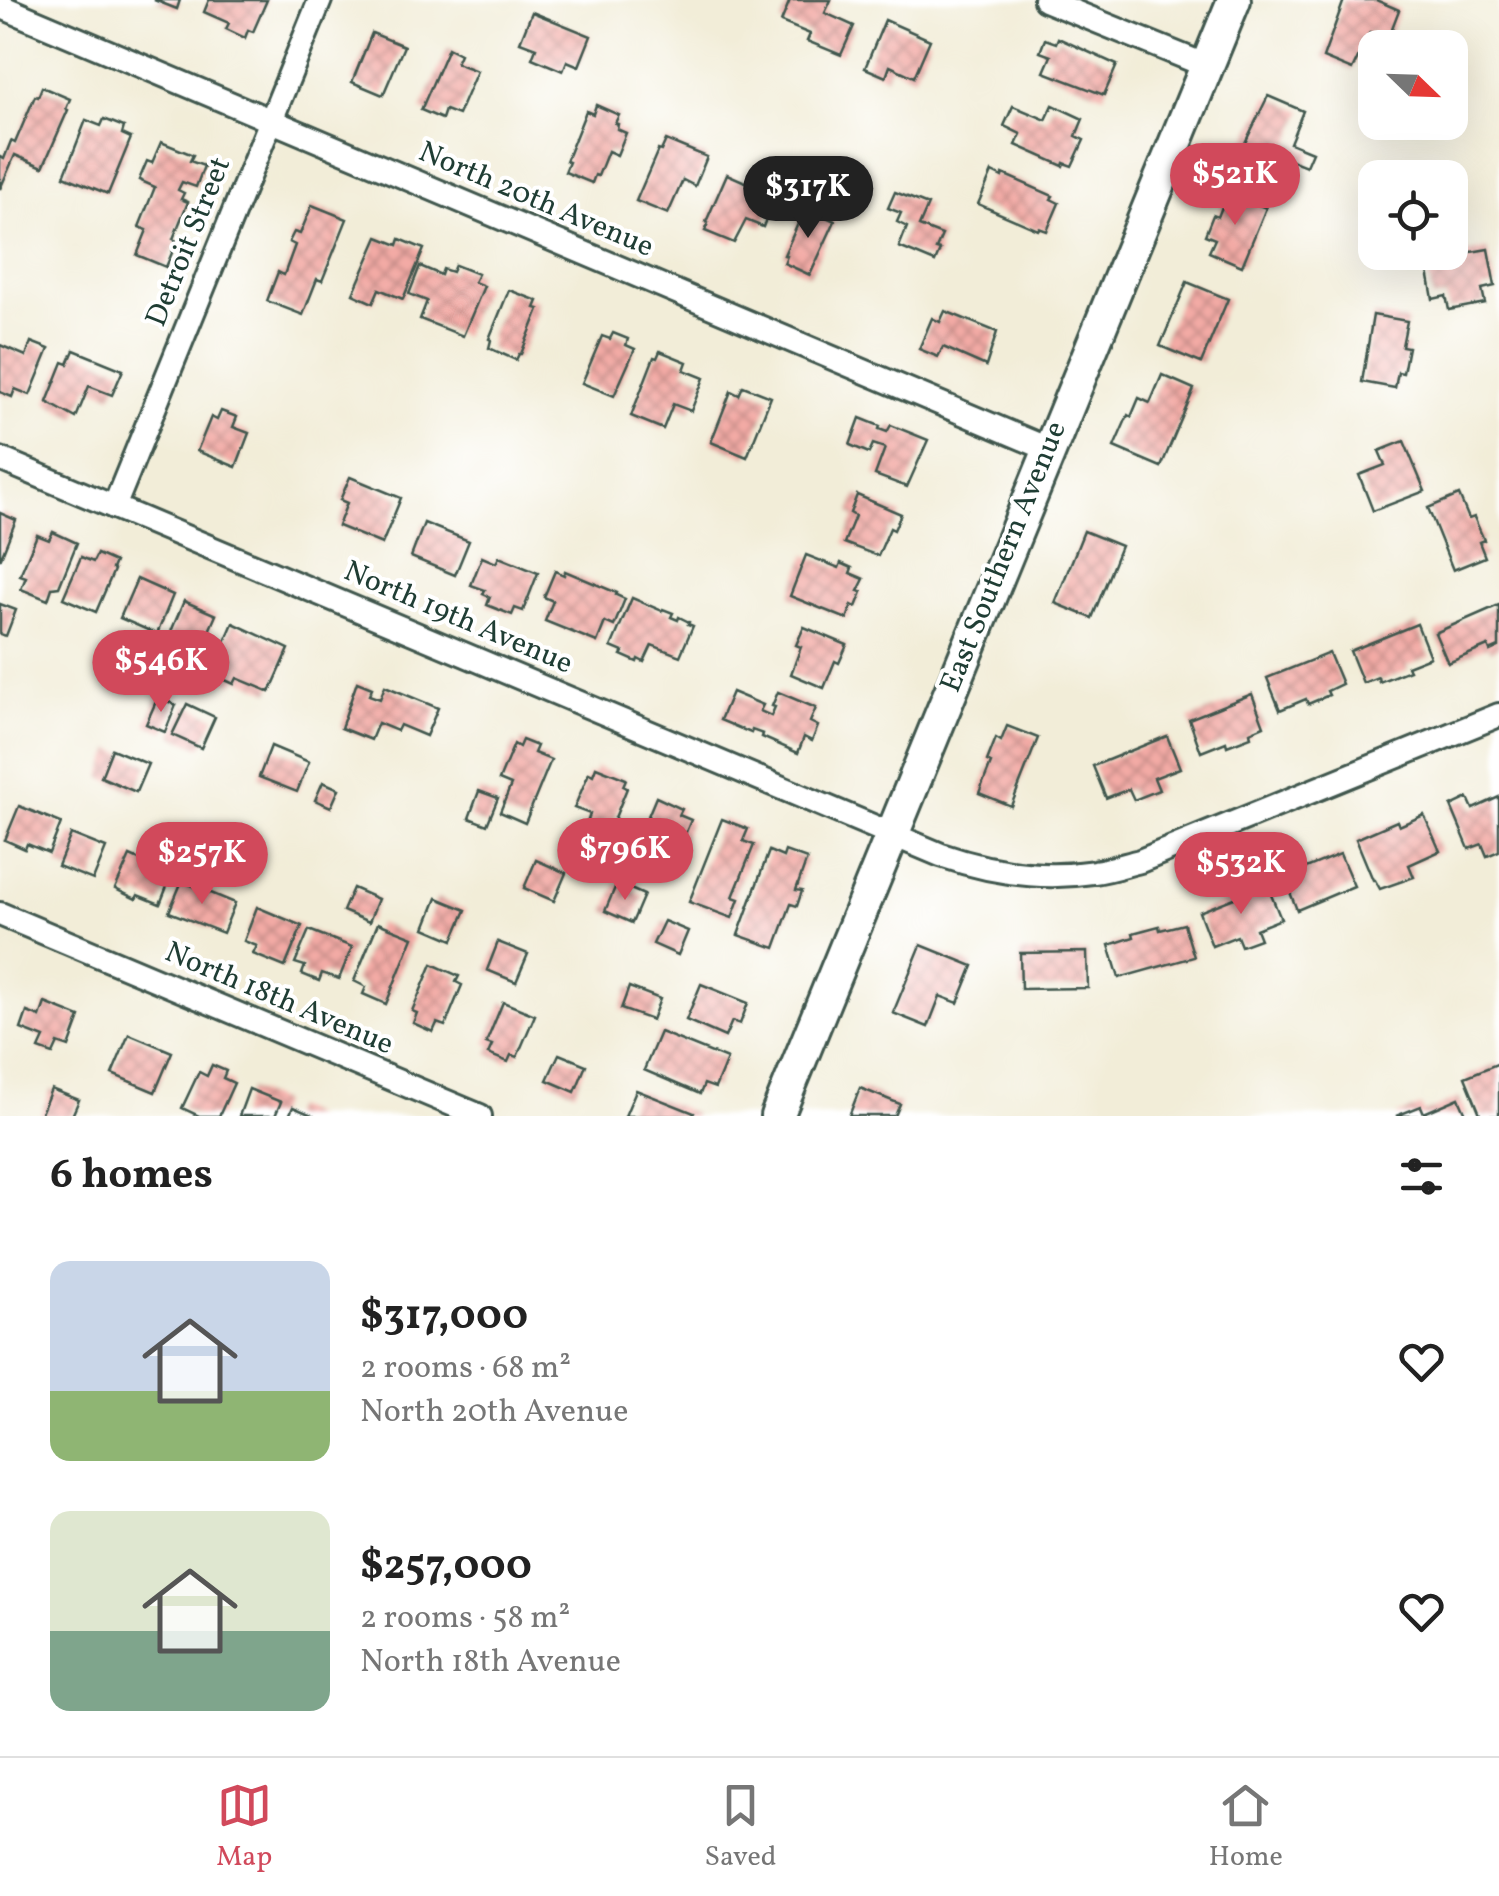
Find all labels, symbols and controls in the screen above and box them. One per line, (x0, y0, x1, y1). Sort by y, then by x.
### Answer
north arrow (1358, 30, 1468, 140)
map controls (1358, 30, 1468, 270)
street label: North 20th Avenue (412, 132, 660, 268)
pin: $521K (1165, 143, 1305, 228)
street label: Detroit Street (136, 151, 242, 333)
text: $521K (1192, 153, 1278, 197)
pin: $317K (738, 156, 878, 241)
button: locate (1358, 160, 1468, 270)
text: $317K (765, 166, 851, 210)
street label: East Southern Avenue (930, 415, 1078, 699)
street label: North 19th Avenue (337, 551, 579, 685)
pin: $546K (91, 630, 231, 715)
text: $546K (114, 640, 208, 684)
pin: $796K (555, 818, 695, 903)
pin: $257K (132, 822, 272, 907)
text: $796K (579, 828, 671, 872)
text: $257K (158, 832, 246, 876)
pin: $532K (1171, 832, 1311, 917)
text: $532K (1196, 842, 1286, 886)
street label: North 18th Avenue (158, 932, 400, 1066)
text: 6 homes (50, 1147, 213, 1206)
icon: filters (1394, 1149, 1449, 1204)
text: $317,000 (360, 1288, 528, 1347)
icon: home (130, 1301, 250, 1421)
icon: heart (1394, 1334, 1449, 1389)
text: 2 rooms · 68 m² (360, 1347, 571, 1391)
text: North 20th Avenue (360, 1391, 628, 1435)
text: $257,000 (360, 1538, 532, 1597)
icon: home (130, 1551, 250, 1671)
icon: heart (1394, 1584, 1449, 1639)
text: 2 rooms · 58 m² (360, 1597, 570, 1641)
text: North 18th Avenue (360, 1641, 621, 1685)
tab: Map (216, 1778, 272, 1877)
tab: Saved (704, 1778, 777, 1877)
tab: Home (1209, 1778, 1283, 1877)

